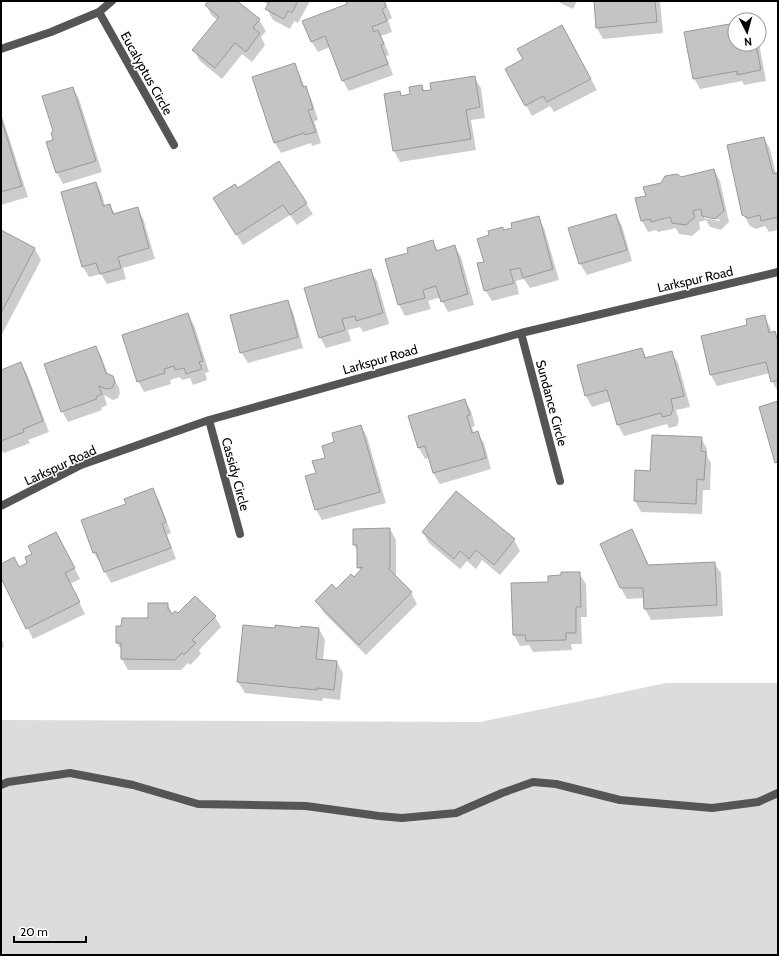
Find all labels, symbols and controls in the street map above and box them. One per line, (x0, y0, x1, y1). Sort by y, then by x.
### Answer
north arrow (727, 12, 767, 52)
street label: Eucalyptus Circle (118, 29, 177, 118)
text: N (743, 35, 753, 49)
street label: Larkspur Road (656, 263, 734, 295)
street label: Larkspur Road (341, 341, 419, 377)
street label: Sundance Circle (533, 358, 571, 448)
street label: Cassidy Circle (219, 436, 254, 513)
street label: Larkspur Road (22, 441, 98, 489)
scale bar (14, 918, 86, 944)
text: 20 m (20, 924, 48, 939)

